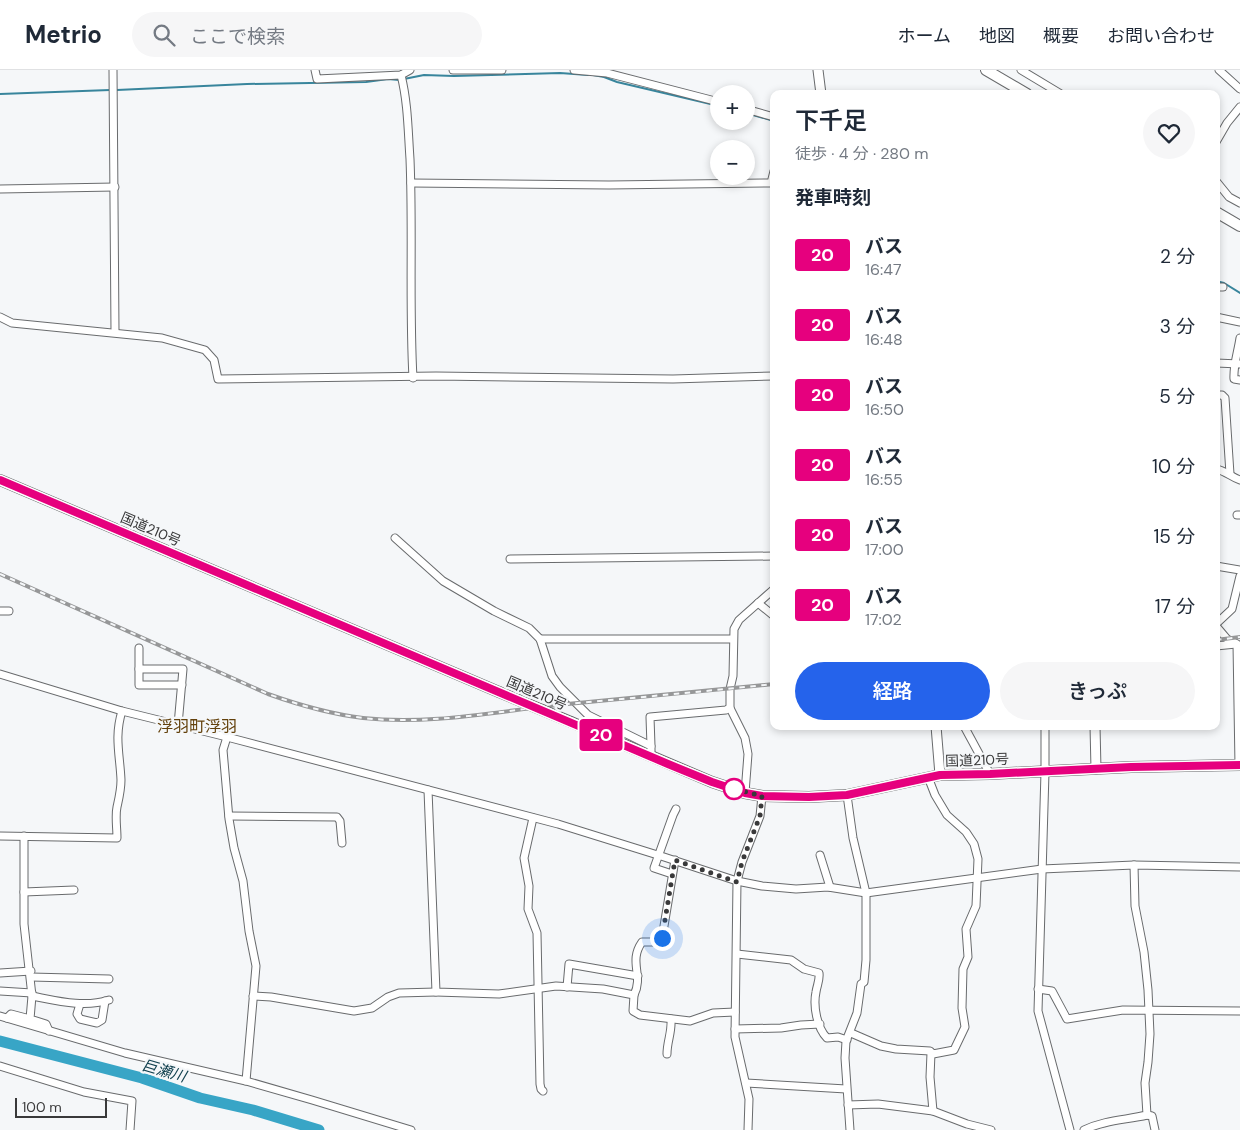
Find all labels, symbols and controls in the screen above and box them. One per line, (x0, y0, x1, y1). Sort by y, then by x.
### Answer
search box (132, 12, 482, 57)
text: Metrio (25, 19, 102, 50)
icon: search (150, 21, 178, 49)
text: ここで検索 (190, 24, 285, 49)
text: ホーム (898, 24, 951, 48)
text: 地図 (979, 24, 1015, 48)
text: 概要 (1043, 24, 1079, 48)
text: お問い合わせ (1107, 24, 1215, 48)
map controls (710, 85, 755, 185)
button: + (710, 85, 755, 130)
text: 下千足 (795, 105, 867, 136)
button: heart (1143, 107, 1195, 159)
button: − (710, 140, 755, 185)
text: 徒歩 · 4 分 · 280 m (795, 143, 928, 164)
text: 発車時刻 (795, 185, 871, 210)
text: バス (865, 234, 903, 259)
text: 20 (811, 243, 834, 267)
text: 2 分 (1160, 244, 1195, 269)
text: 16:47 (865, 259, 902, 280)
text: バス (865, 304, 903, 329)
text: 20 (811, 313, 834, 337)
text: 3 分 (1160, 314, 1195, 339)
text: 16:48 (865, 329, 903, 350)
text: バス (865, 374, 903, 399)
text: 20 (811, 383, 834, 407)
text: 5 分 (1159, 384, 1195, 409)
text: 16:50 (865, 399, 904, 420)
text: バス (865, 444, 903, 469)
text: 20 (811, 453, 834, 477)
text: 10 分 (1152, 454, 1195, 479)
text: 16:55 (865, 469, 903, 490)
street label: 国道210号 (118, 508, 184, 550)
text: バス (865, 514, 903, 539)
text: 20 (811, 523, 834, 547)
text: 15 分 (1153, 524, 1195, 549)
text: 17:00 (865, 539, 904, 560)
text: バス (865, 584, 903, 609)
text: 20 (811, 593, 834, 617)
text: 17 分 (1155, 594, 1195, 619)
text: 17:02 (865, 609, 902, 630)
button: 経路 (795, 662, 990, 720)
button: きっぷ (1000, 662, 1195, 720)
street label: 国道210号 (504, 672, 570, 714)
district label: 浮羽町浮羽 (157, 716, 237, 737)
line badge: 20 (578, 719, 624, 751)
text: 20 (590, 723, 612, 747)
street label: 国道210号 (945, 750, 1009, 770)
unlabelled marker (723, 778, 745, 800)
your location (650, 926, 675, 951)
water label: 巨瀬川 (140, 1055, 190, 1087)
scale bar (15, 1095, 108, 1118)
text: 100 m (22, 1098, 62, 1116)

